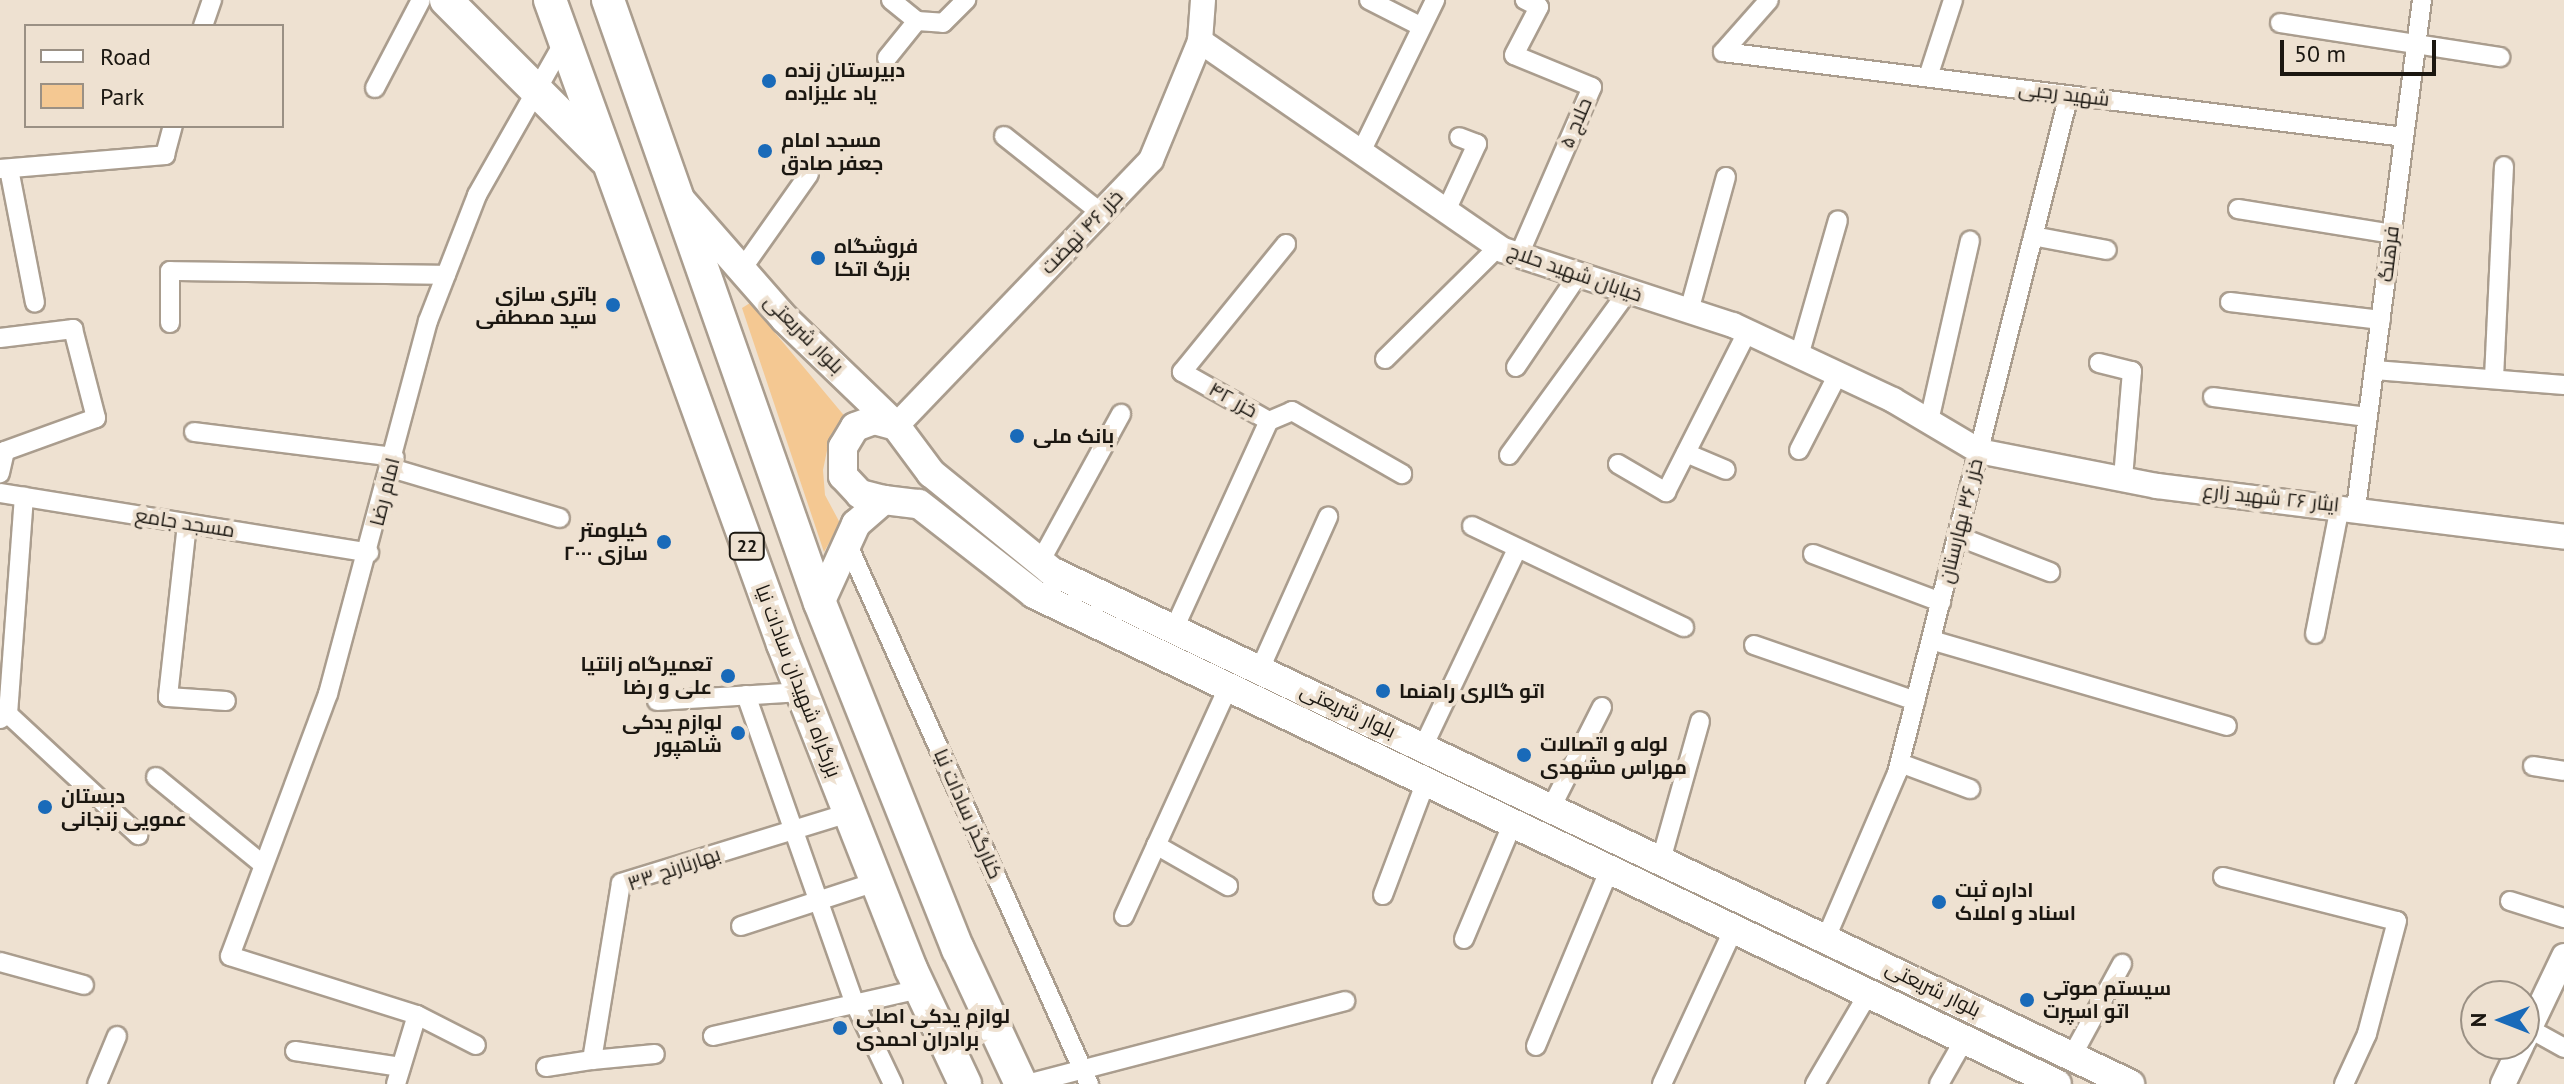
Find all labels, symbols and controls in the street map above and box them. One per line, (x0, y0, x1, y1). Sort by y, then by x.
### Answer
legend (24, 24, 284, 128)
scale bar (2284, 24, 2440, 74)
text: 50 m (2294, 38, 2346, 69)
text: Road (100, 41, 151, 72)
place label: دبیرستان زنده یاد علیزاده (785, 58, 905, 105)
marker: دبیرستان زنده یاد علیزاده (760, 72, 778, 90)
street label: شهید رجبی (2017, 77, 2111, 111)
text: Park (100, 81, 144, 112)
street label: حلاج ۵ (1555, 94, 1597, 152)
place label: مسجد امام جعفر صادق (781, 128, 883, 175)
marker: مسجد امام جعفر صادق (756, 142, 774, 160)
street label: خزر ۴۶ نهضت (1036, 185, 1128, 279)
street label: فرهنگ (2374, 225, 2404, 283)
place label: فروشگاه بزرگ اتکا (834, 234, 918, 281)
street label: خیابان شهید حلاج (1505, 239, 1645, 307)
marker: فروشگاه بزرگ اتکا (809, 249, 827, 267)
place label: باتری سازی سید مصطفی (476, 282, 597, 329)
street label: بلوار شریعتی (759, 289, 849, 379)
marker: باتری سازی سید مصطفی (604, 296, 622, 314)
street label: خزر ۴۲ (1205, 377, 1261, 423)
place label: بانک ملی (1033, 424, 1114, 448)
marker: بانک ملی (1008, 427, 1026, 445)
street label: امام رضا (365, 455, 405, 529)
street label: خزر ۳۶ بهارستان (1934, 456, 1988, 586)
street label: ایثار ۲۶ شهید زارع (2202, 479, 2340, 517)
street label: مسجد جامع (133, 503, 237, 543)
place label: کیلومتر سازی ۲۰۰۰ (564, 518, 648, 565)
road number: 22 (727, 532, 767, 560)
marker: کیلومتر سازی ۲۰۰۰ (655, 533, 673, 551)
street label: بزرگراه شهیدان سادات نیا (750, 581, 846, 781)
place label: تعمیرگاه زانتیا علی و رضا (581, 652, 712, 699)
marker: تعمیرگاه زانتیا علی و رضا (719, 667, 737, 685)
street label: بلوار شریعتی (1296, 678, 1400, 744)
place label: اتو گالری راهنما (1399, 679, 1545, 703)
marker: اتو گالری راهنما (1374, 682, 1392, 700)
place label: لوازم یدکی شاهپور (622, 710, 722, 757)
marker: لوازم یدکی شاهپور (729, 724, 747, 742)
place label: لوله و اتصالات مهراس مشهدی (1540, 732, 1687, 779)
street label: کنارگذر سادات نیا (929, 745, 1007, 883)
marker: لوله و اتصالات مهراس مشهدی (1515, 746, 1533, 764)
place label: دبستان عمویی زنجانی (61, 784, 187, 831)
marker: دبستان عمویی زنجانی (36, 798, 54, 816)
street label: بهارنارنج ۳۳ (624, 842, 724, 896)
place label: اداره ثبت اسناد و املاک (1955, 878, 2076, 925)
marker: اداره ثبت اسناد و املاک (1930, 893, 1948, 911)
street label: بلوار شریعتی (1882, 956, 1984, 1022)
place label: سیستم صوتی اتو اسپرت (2043, 976, 2171, 1023)
north arrow (2460, 980, 2540, 1060)
marker: سیستم صوتی اتو اسپرت (2018, 991, 2036, 1009)
place label: لوازم یدکی اصلی برادران احمدی (856, 1004, 1010, 1051)
text: N (2464, 1013, 2492, 1027)
marker: لوازم یدکی اصلی برادران احمدی (831, 1019, 849, 1037)

